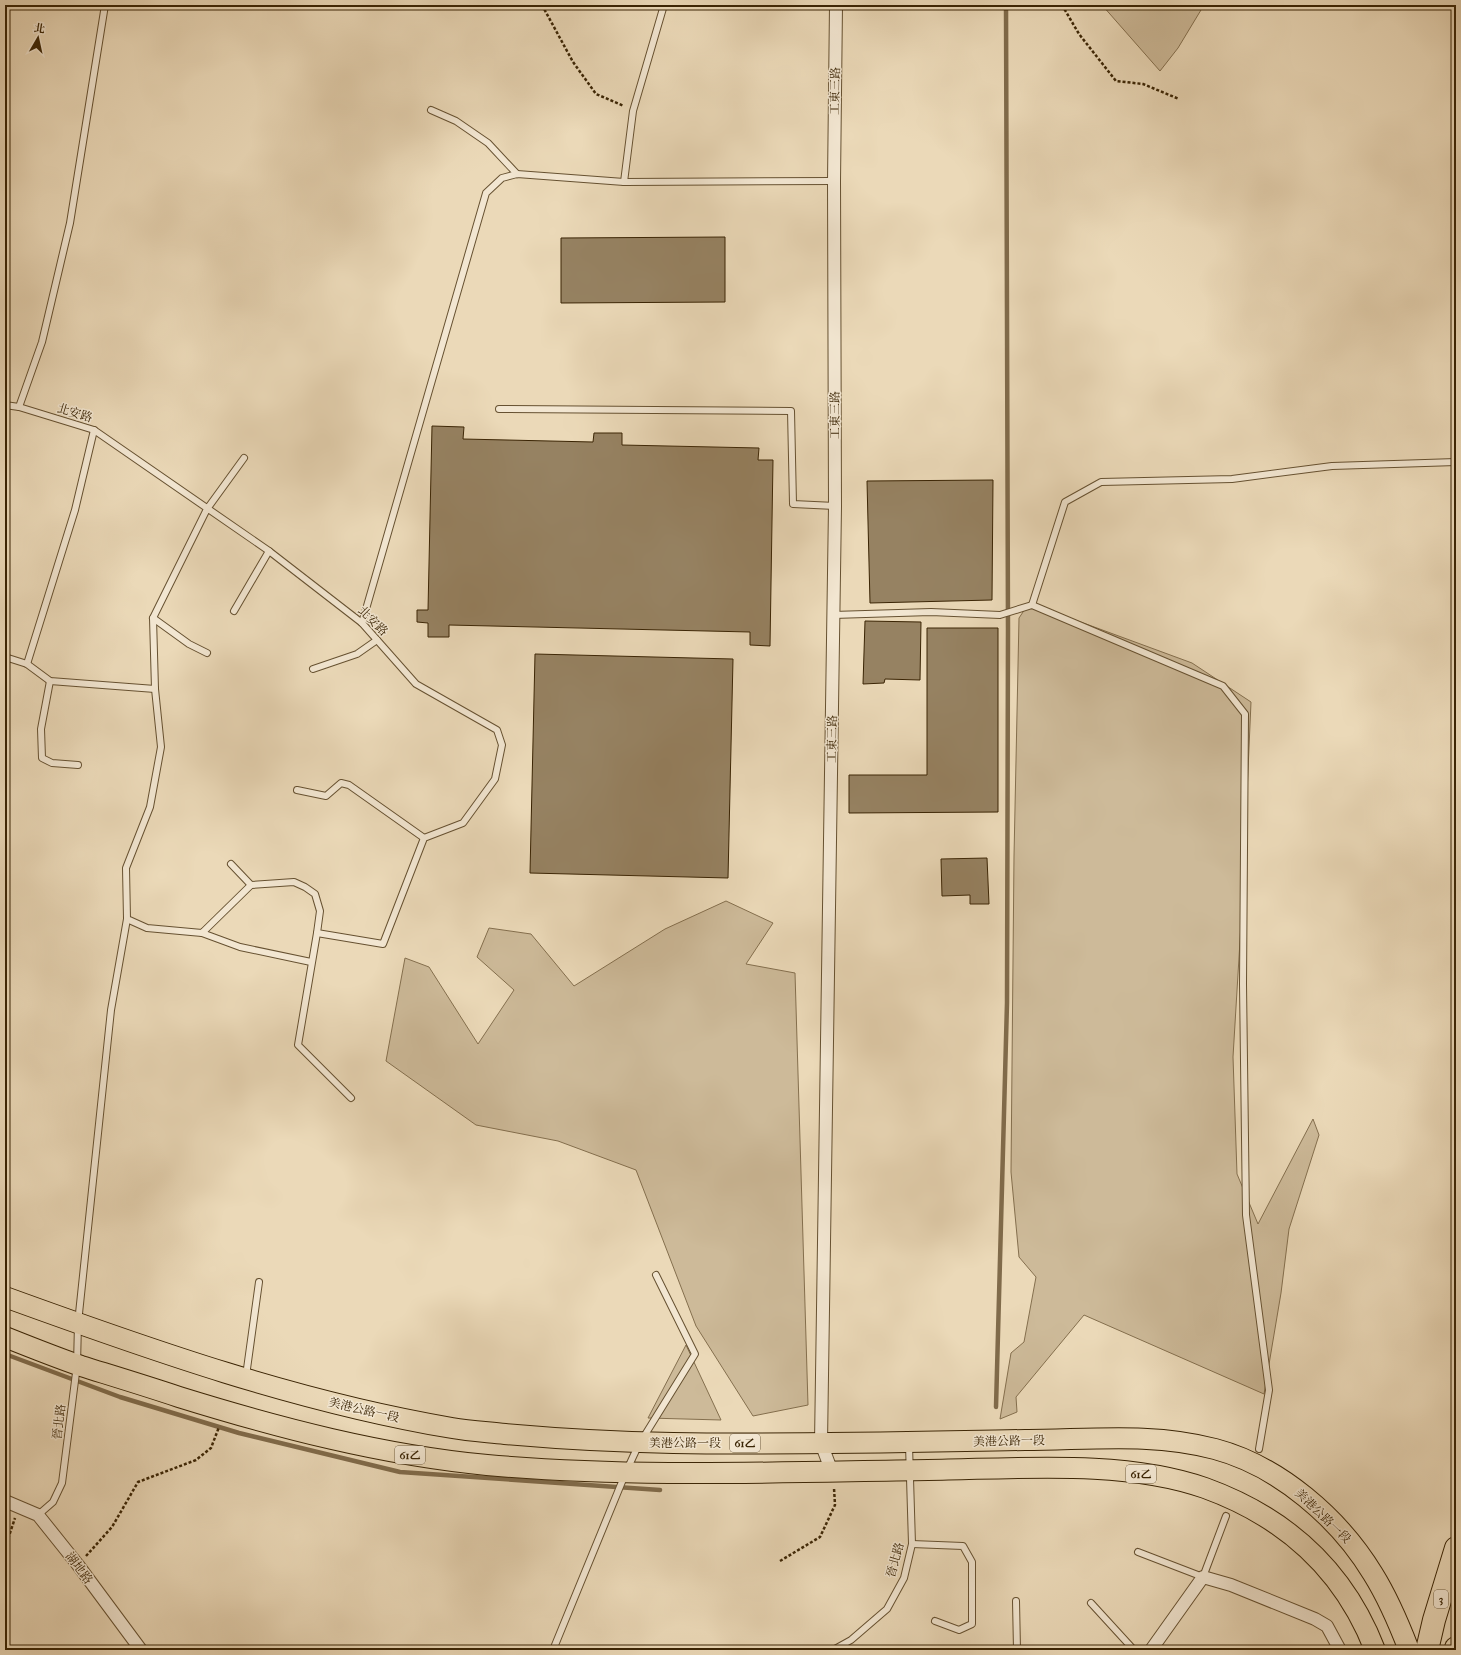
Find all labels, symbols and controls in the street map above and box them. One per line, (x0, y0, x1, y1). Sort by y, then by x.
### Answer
north arrow (18, 18, 58, 58)
text: 北 (33, 21, 46, 36)
street label: 工東三路 (828, 67, 842, 115)
street label: 工東三路 (828, 391, 842, 439)
street label: 北安路 (56, 401, 94, 425)
street label: 北安路 (355, 603, 391, 639)
street label: 工東三路 (825, 715, 839, 763)
street label: 美港公路一段 (327, 1395, 401, 1425)
street label: 晉北路 (50, 1403, 68, 1441)
street label: 美港公路一段 (973, 1433, 1045, 1449)
road number: 61乙 (730, 1434, 760, 1452)
street label: 美港公路一段 (649, 1436, 721, 1450)
road number: 61乙 (395, 1446, 425, 1464)
road number: 61乙 (1126, 1465, 1156, 1483)
street label: 美港公路一段 (1292, 1486, 1354, 1546)
street label: 晉北路 (883, 1541, 907, 1579)
street label: 湖地路 (63, 1549, 95, 1587)
road number: 3 (1434, 1590, 1448, 1608)

